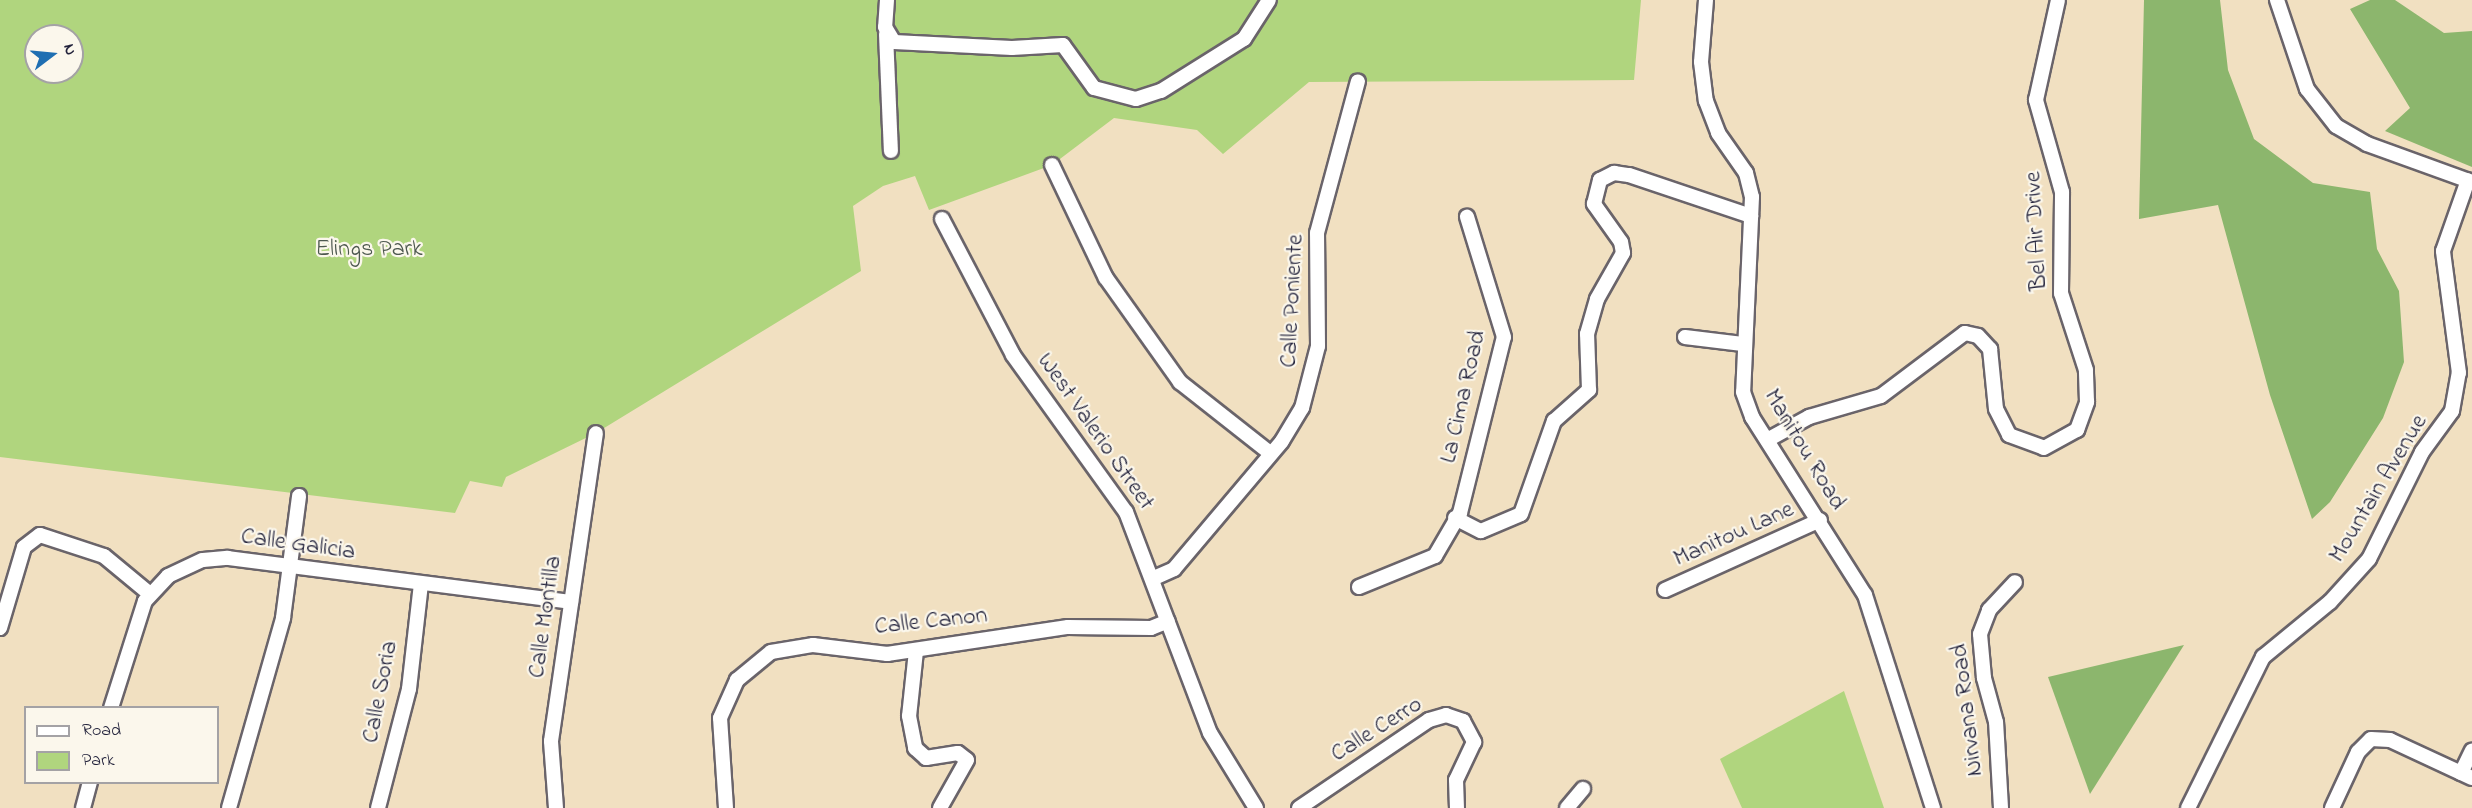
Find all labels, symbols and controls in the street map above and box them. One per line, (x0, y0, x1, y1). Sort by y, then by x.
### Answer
north arrow (24, 24, 84, 84)
text: N (56, 41, 82, 58)
street label: Bel Air Drive (2019, 171, 2055, 291)
street label: Calle Poniente (1275, 234, 1311, 368)
park label: Elings Park (315, 236, 423, 264)
street label: La Cima Road (1435, 328, 1493, 466)
street label: West Valerio Street (1030, 348, 1160, 516)
street label: Manitou Road (1757, 384, 1851, 516)
street label: Mountain Avenue (2324, 410, 2434, 568)
street label: Manitou Lane (1670, 496, 1798, 574)
street label: Calle Galicia (239, 523, 357, 567)
street label: Calle Montilla (523, 554, 569, 680)
street label: Calle Canon (873, 602, 989, 642)
street label: Calle Soria (357, 638, 405, 746)
street label: Nirvana Road (1946, 642, 1990, 778)
street label: Calle Cerro (1326, 691, 1428, 769)
legend (24, 706, 219, 784)
text: Road (82, 718, 121, 744)
text: Park (82, 748, 115, 774)

